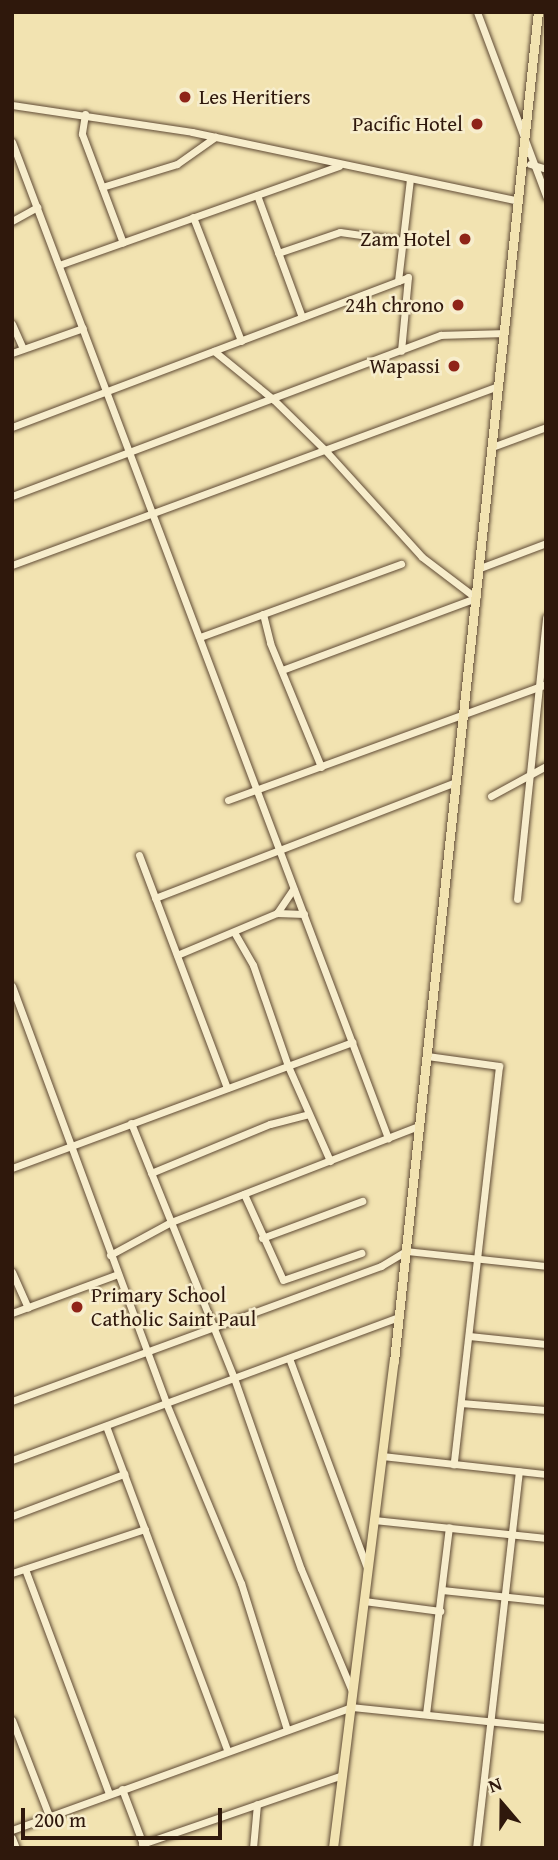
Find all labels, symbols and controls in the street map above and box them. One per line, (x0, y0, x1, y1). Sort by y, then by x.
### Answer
place label: Les Heritiers (199, 84, 311, 110)
marker: Les Heritiers (177, 89, 193, 105)
place label: Pacific Hotel (352, 111, 463, 137)
marker: Pacific Hotel (469, 116, 485, 132)
place label: Zam Hotel (360, 226, 451, 252)
marker: Zam Hotel (457, 231, 473, 247)
place label: 24h chrono (345, 292, 444, 318)
marker: 24h chrono (450, 297, 466, 313)
place label: Wapassi (369, 353, 440, 379)
marker: Wapassi (446, 358, 462, 374)
place label: Primary School Catholic Saint Paul (91, 1282, 256, 1332)
marker: Primary School Catholic Saint Paul (69, 1299, 85, 1315)
north arrow (467, 1769, 537, 1839)
text: N (484, 1769, 506, 1800)
scale bar (24, 1794, 226, 1838)
text: 200 m (34, 1804, 86, 1835)

